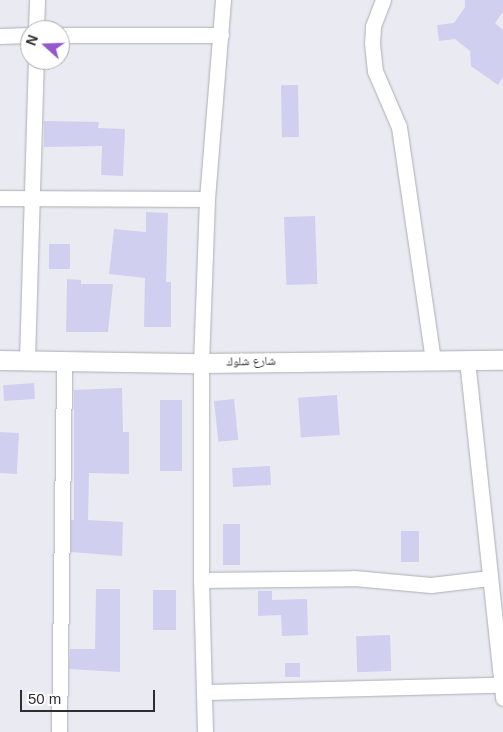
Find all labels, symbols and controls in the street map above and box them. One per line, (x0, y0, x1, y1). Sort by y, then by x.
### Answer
north arrow (20, 20, 70, 70)
text: N (23, 33, 41, 48)
street label: شارع شلوك (226, 354, 276, 370)
scale bar (22, 680, 158, 712)
text: 50 m (28, 690, 61, 707)

